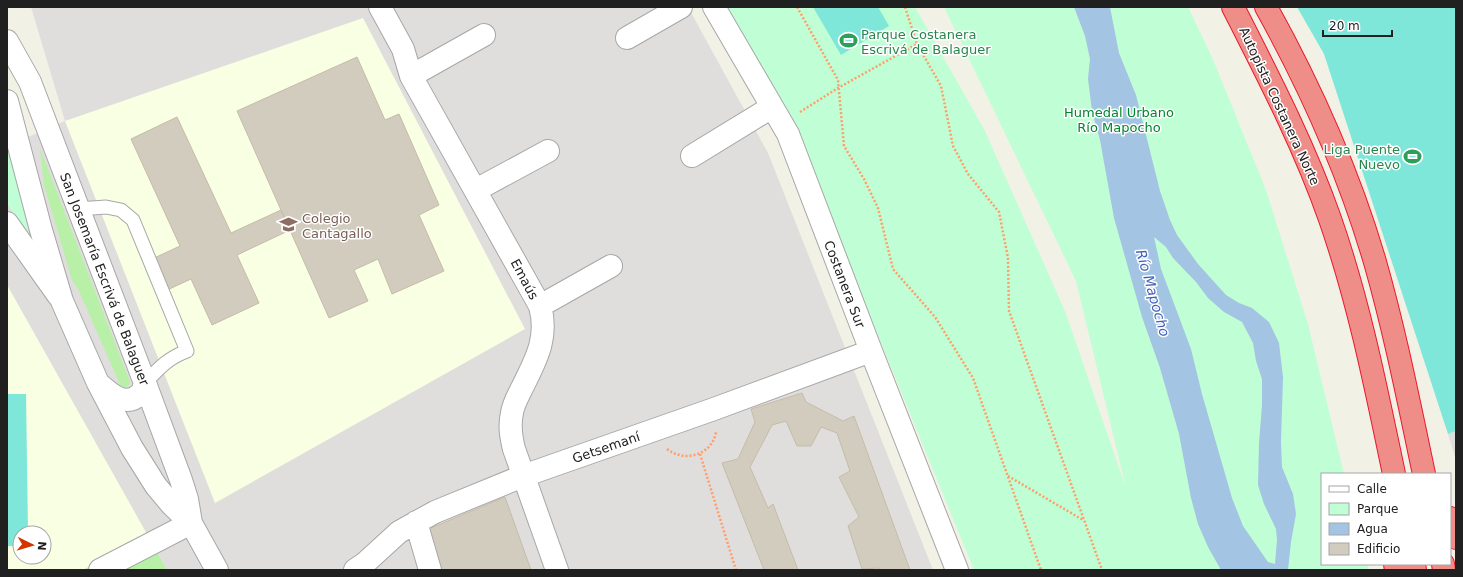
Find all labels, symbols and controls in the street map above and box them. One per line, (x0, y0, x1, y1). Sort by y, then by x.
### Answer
scale bar (1323, 12, 1392, 38)
text: 20 m (1329, 19, 1360, 33)
street label: Autopista Costanera Norte (1236, 25, 1323, 188)
place label: Parque Costanera Escrivá de Balaguer (861, 27, 991, 57)
sports icon: Parque Costanera Escrivá de Balaguer (838, 31, 858, 51)
park label: Humedal Urbano Río Mapocho (1064, 105, 1174, 135)
place label: Liga Puente Nuevo (1324, 142, 1400, 172)
sports icon: Liga Puente Nuevo (1403, 146, 1423, 166)
street label: San Josemaría Escrivá de Balaguer (57, 171, 152, 388)
place label: Colegio Cantagallo (302, 211, 372, 241)
school or university icon: Colegio Cantagallo (279, 215, 299, 235)
street label: Costanera Sur (821, 238, 868, 331)
water label: Río Mapocho (1133, 248, 1173, 338)
street label: Emaús (508, 256, 542, 302)
street label: Getsemaní (570, 429, 642, 466)
legend (1321, 473, 1451, 565)
text: Calle (1357, 482, 1387, 496)
text: Parque (1357, 502, 1398, 516)
text: Agua (1357, 522, 1388, 536)
north arrow (12, 525, 52, 565)
text: N (35, 541, 48, 551)
text: Edificio (1357, 542, 1400, 556)

